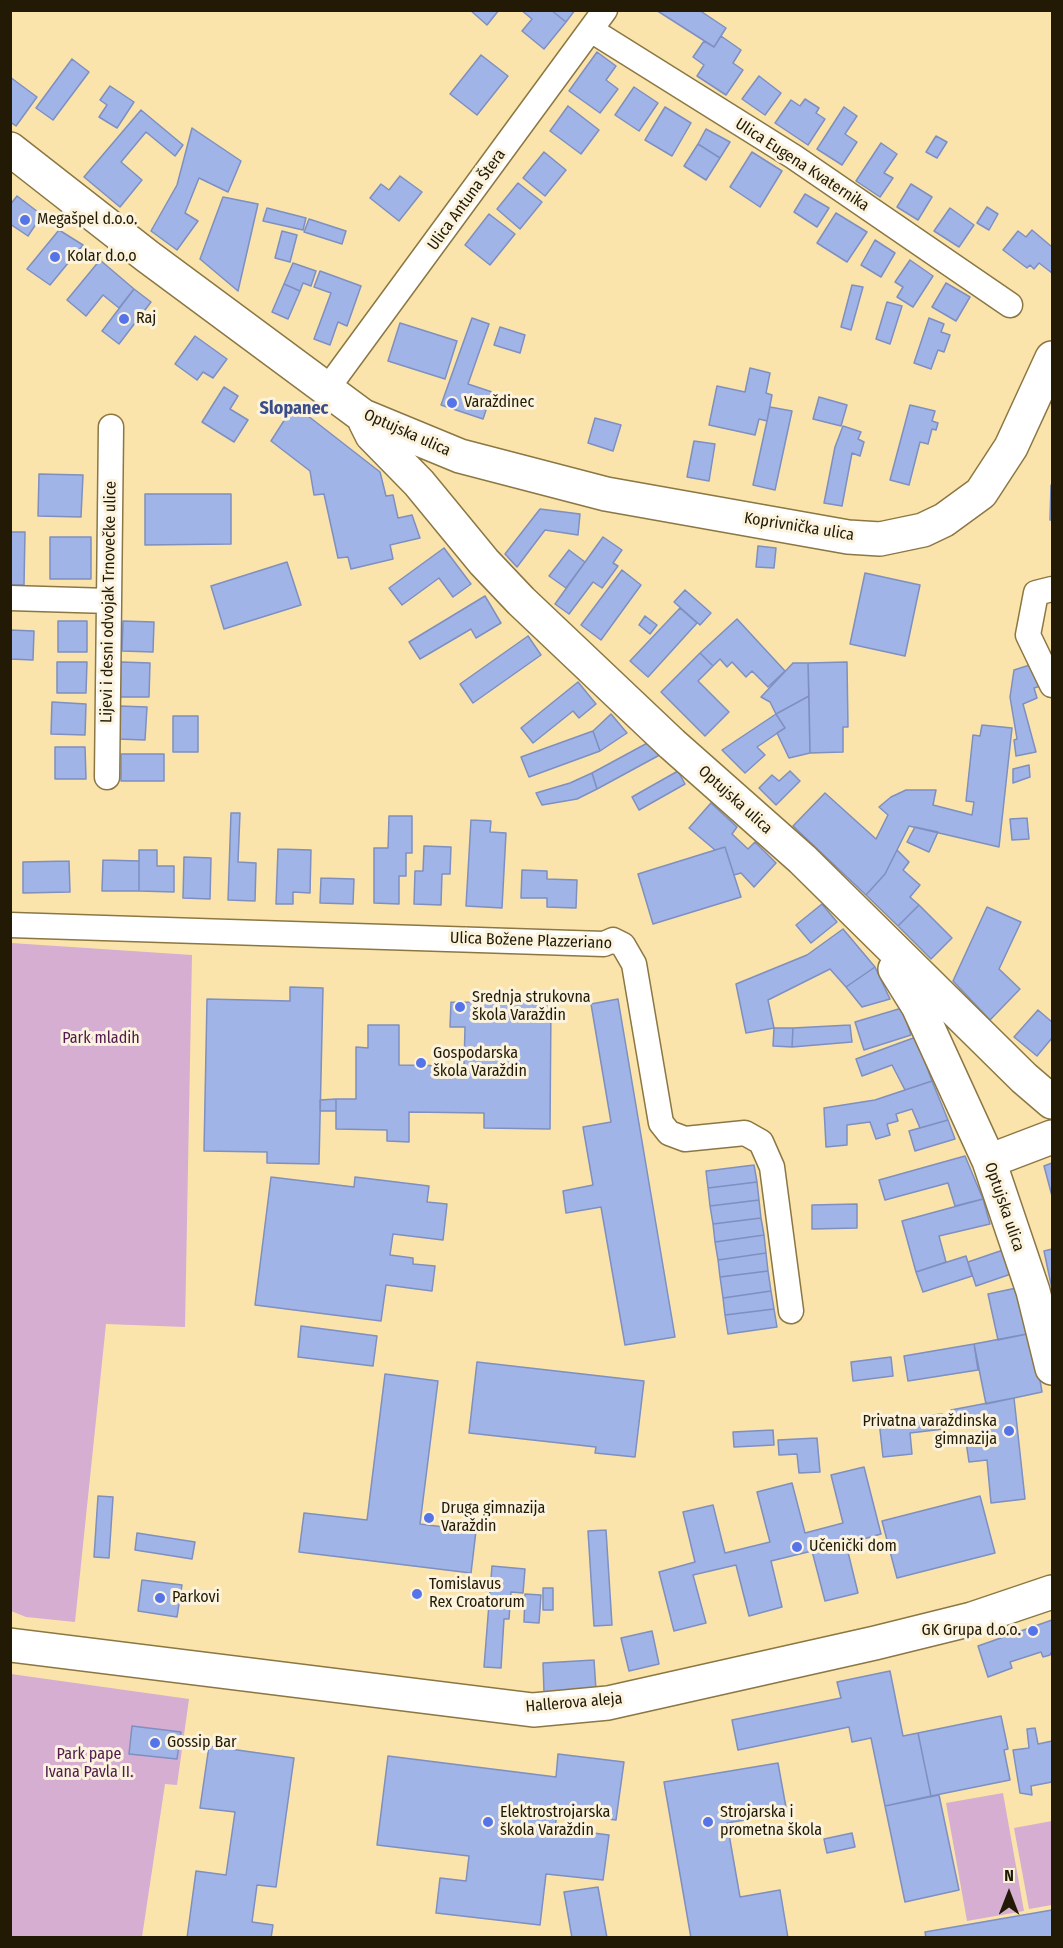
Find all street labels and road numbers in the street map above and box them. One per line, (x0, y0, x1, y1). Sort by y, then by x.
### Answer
street label: Ulica Eugena Kvaternika (731, 115, 873, 215)
street label: Ulica Antuna Štera (424, 146, 510, 254)
street label: Optujska ulica (361, 405, 453, 461)
street label: Lijevi i desni odvojak Trnovečke ulice (97, 481, 121, 723)
street label: Koprivnička ulica (743, 509, 855, 545)
street label: Optujska ulica (694, 762, 776, 838)
street label: Ulica Božene Plazzeriano (450, 929, 612, 953)
street label: Optujska ulica (980, 1160, 1028, 1254)
street label: Hallerova aleja (525, 1689, 623, 1717)

